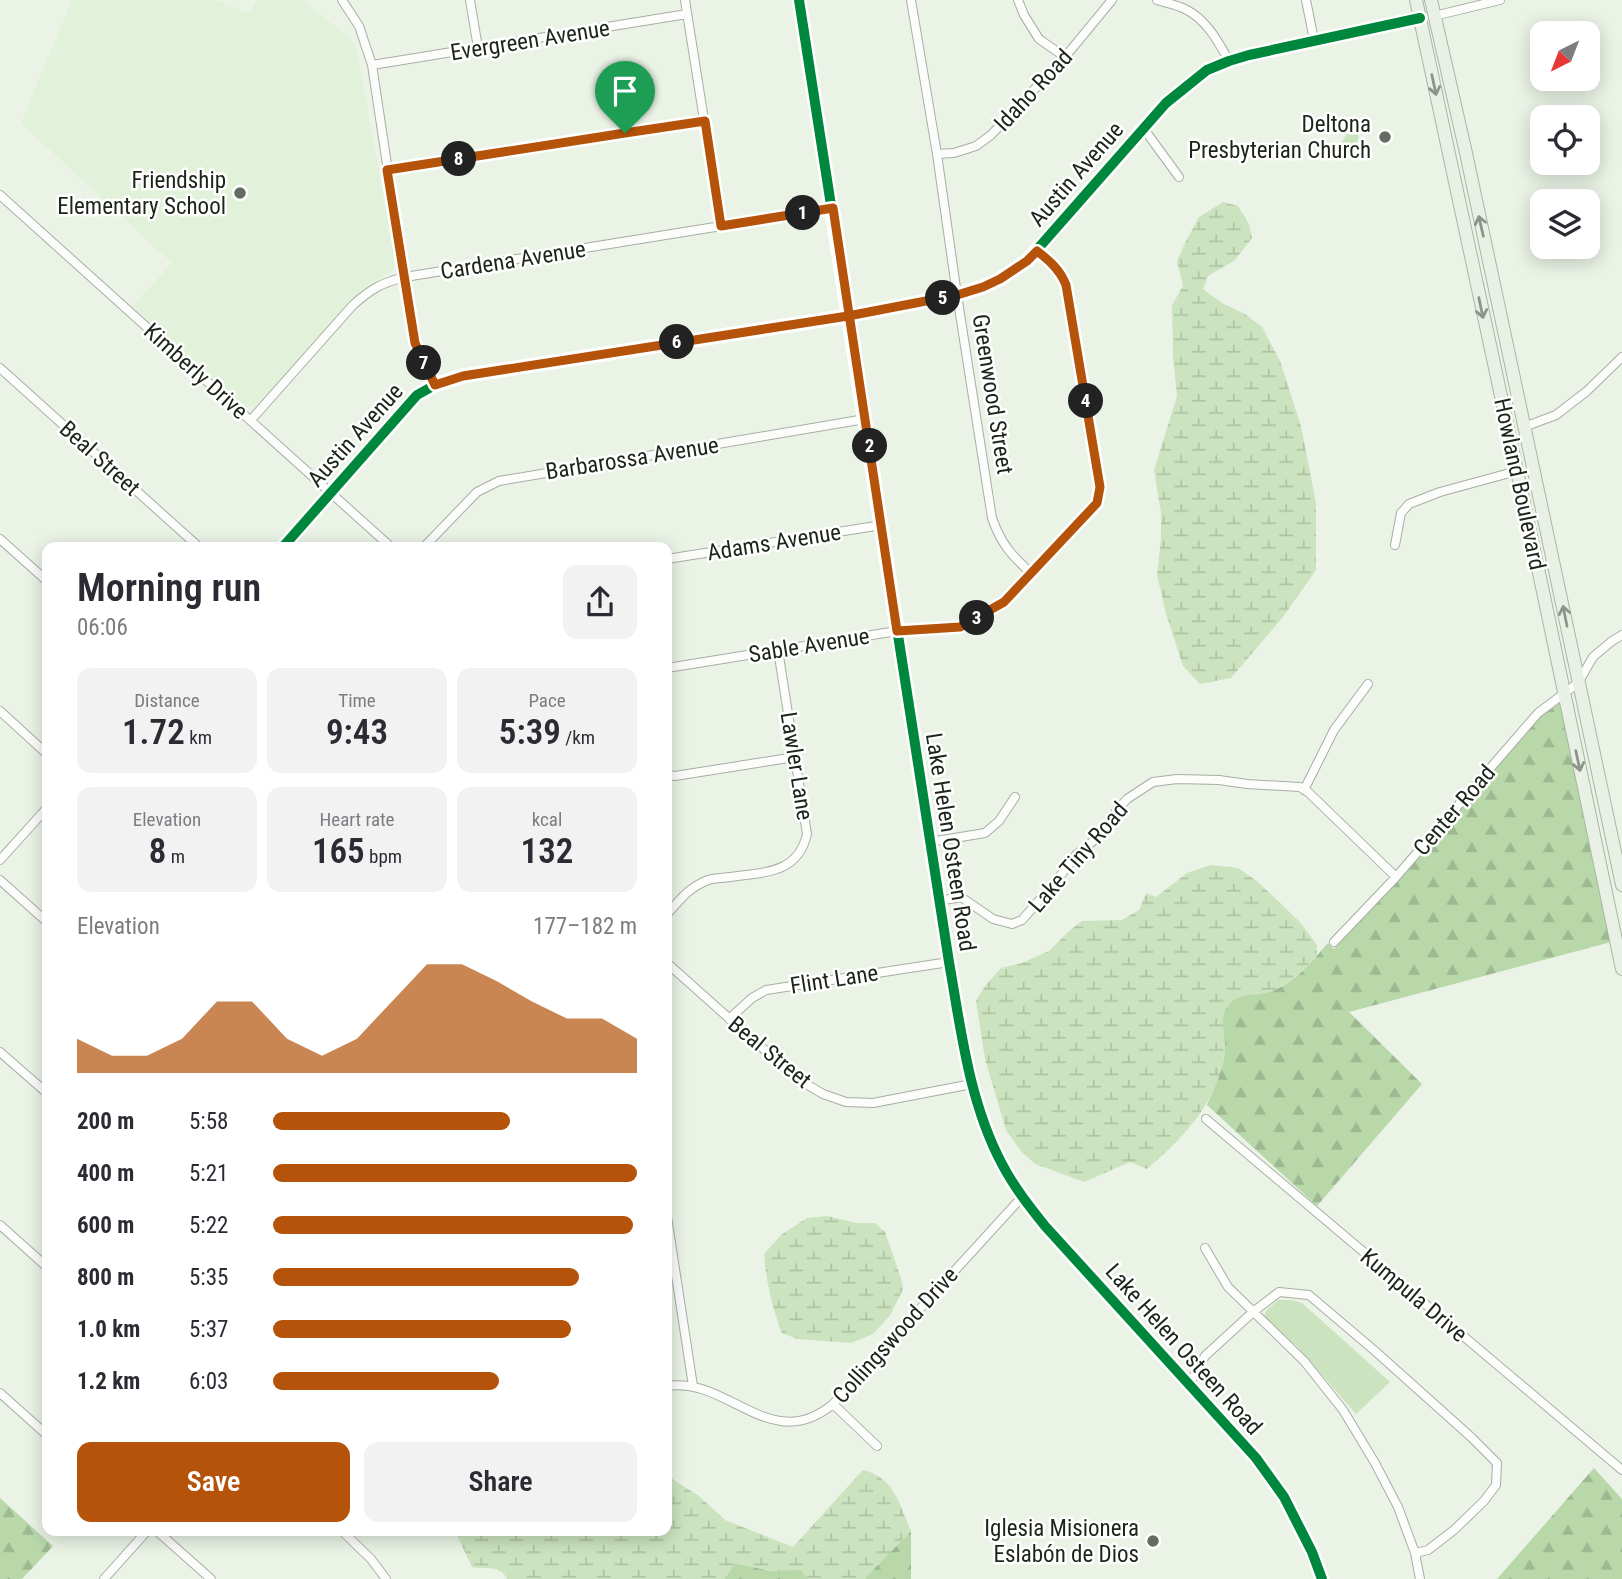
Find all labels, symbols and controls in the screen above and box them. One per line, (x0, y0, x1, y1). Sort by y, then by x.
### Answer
street label: Evergreen Avenue (449, 15, 612, 66)
north arrow (1530, 21, 1600, 91)
map controls (1530, 21, 1600, 259)
street label: Idaho Road (989, 44, 1078, 137)
pin (595, 61, 655, 133)
icon: arrive (606, 72, 644, 110)
one-way arrow (1427, 73, 1441, 96)
button: locate (1530, 105, 1600, 175)
place label: Deltona Presbyterian Church (1188, 111, 1371, 164)
street label: Austin Avenue (1024, 117, 1129, 232)
marker: Deltona Presbyterian Church (1377, 129, 1393, 145)
pin: 8 (442, 142, 476, 176)
text: 8 (454, 147, 463, 170)
place label: Friendship Elementary School (57, 167, 226, 220)
marker: Friendship Elementary School (232, 185, 248, 201)
button: layers (1530, 189, 1600, 259)
pin: 1 (786, 196, 820, 230)
text: 1 (798, 201, 807, 224)
one-way arrow (1474, 215, 1488, 238)
street label: Cardena Avenue (439, 236, 588, 285)
pin: 5 (926, 280, 960, 316)
text: 5 (938, 286, 947, 309)
one-way arrow (1475, 296, 1489, 319)
street label: Greenwood Street (967, 312, 1018, 476)
street label: Kimberly Drive (138, 318, 253, 425)
pin: 6 (660, 324, 694, 360)
text: 6 (672, 330, 681, 353)
pin: 7 (406, 346, 442, 380)
text: 7 (419, 351, 428, 374)
street label: Austin Avenue (302, 378, 409, 492)
pin: 4 (1068, 384, 1104, 418)
text: 4 (1081, 389, 1090, 412)
street label: Howland Boulevard (1488, 396, 1551, 572)
street label: Beal Street (54, 415, 145, 501)
pin: 2 (852, 428, 888, 464)
street label: Barbarossa Avenue (544, 431, 720, 485)
text: 2 (865, 434, 874, 457)
street label: Adams Avenue (705, 519, 843, 566)
button: share (563, 565, 637, 639)
text: Morning run (77, 566, 261, 610)
pin: 3 (960, 600, 995, 636)
one-way arrow (1557, 605, 1571, 628)
text: 3 (972, 606, 981, 629)
text: 06:06 (77, 614, 128, 641)
street label: Sable Avenue (747, 623, 871, 668)
text: Distance (134, 689, 200, 712)
text: Time (338, 689, 376, 712)
text: Pace (528, 689, 566, 712)
street label: Lawler Lane (775, 710, 818, 822)
text: 1.72 (122, 712, 185, 753)
text: 9:43 (326, 712, 388, 753)
text: 5:39 (499, 712, 561, 753)
text: km (185, 726, 212, 749)
text: /km (561, 726, 595, 749)
street label: Lake Helen Osteen Road (920, 731, 981, 953)
one-way arrow (1571, 749, 1585, 772)
street label: Center Road (1408, 760, 1501, 861)
street label: Lake Tiny Road (1023, 797, 1134, 918)
text: Elevation (133, 808, 201, 831)
text: Heart rate (319, 808, 395, 831)
text: kcal (532, 808, 562, 831)
text: 8 (149, 831, 166, 872)
text: 165 (312, 831, 365, 872)
text: 132 (521, 831, 573, 872)
text: m (166, 845, 185, 868)
text: bpm (365, 845, 402, 868)
text: Elevation (77, 913, 160, 940)
text: 177–182 m (533, 913, 637, 940)
street label: Flint Lane (788, 959, 880, 1000)
street label: Beal Street (723, 1011, 817, 1094)
text: 200 m (77, 1108, 134, 1135)
text: 5:58 (189, 1108, 228, 1135)
text: 400 m (77, 1160, 134, 1187)
text: 5:21 (189, 1160, 228, 1187)
text: 600 m (77, 1212, 134, 1239)
text: 5:22 (189, 1212, 228, 1239)
street label: Kumpula Drive (1355, 1243, 1472, 1348)
street label: Lake Helen Osteen Road (1100, 1258, 1268, 1440)
street label: Collingswood Drive (827, 1262, 964, 1409)
text: 800 m (77, 1264, 134, 1291)
text: 5:35 (189, 1264, 228, 1291)
text: 1.0 km (77, 1316, 140, 1343)
text: 5:37 (189, 1316, 228, 1343)
text: 1.2 km (77, 1368, 140, 1395)
text: 6:03 (189, 1368, 228, 1395)
button: Save (77, 1442, 350, 1522)
button: Share (364, 1442, 637, 1522)
place label: Iglesia Misionera Eslabón de Dios (984, 1515, 1139, 1568)
marker: Iglesia Misionera Eslabón de Dios (1145, 1533, 1161, 1549)

